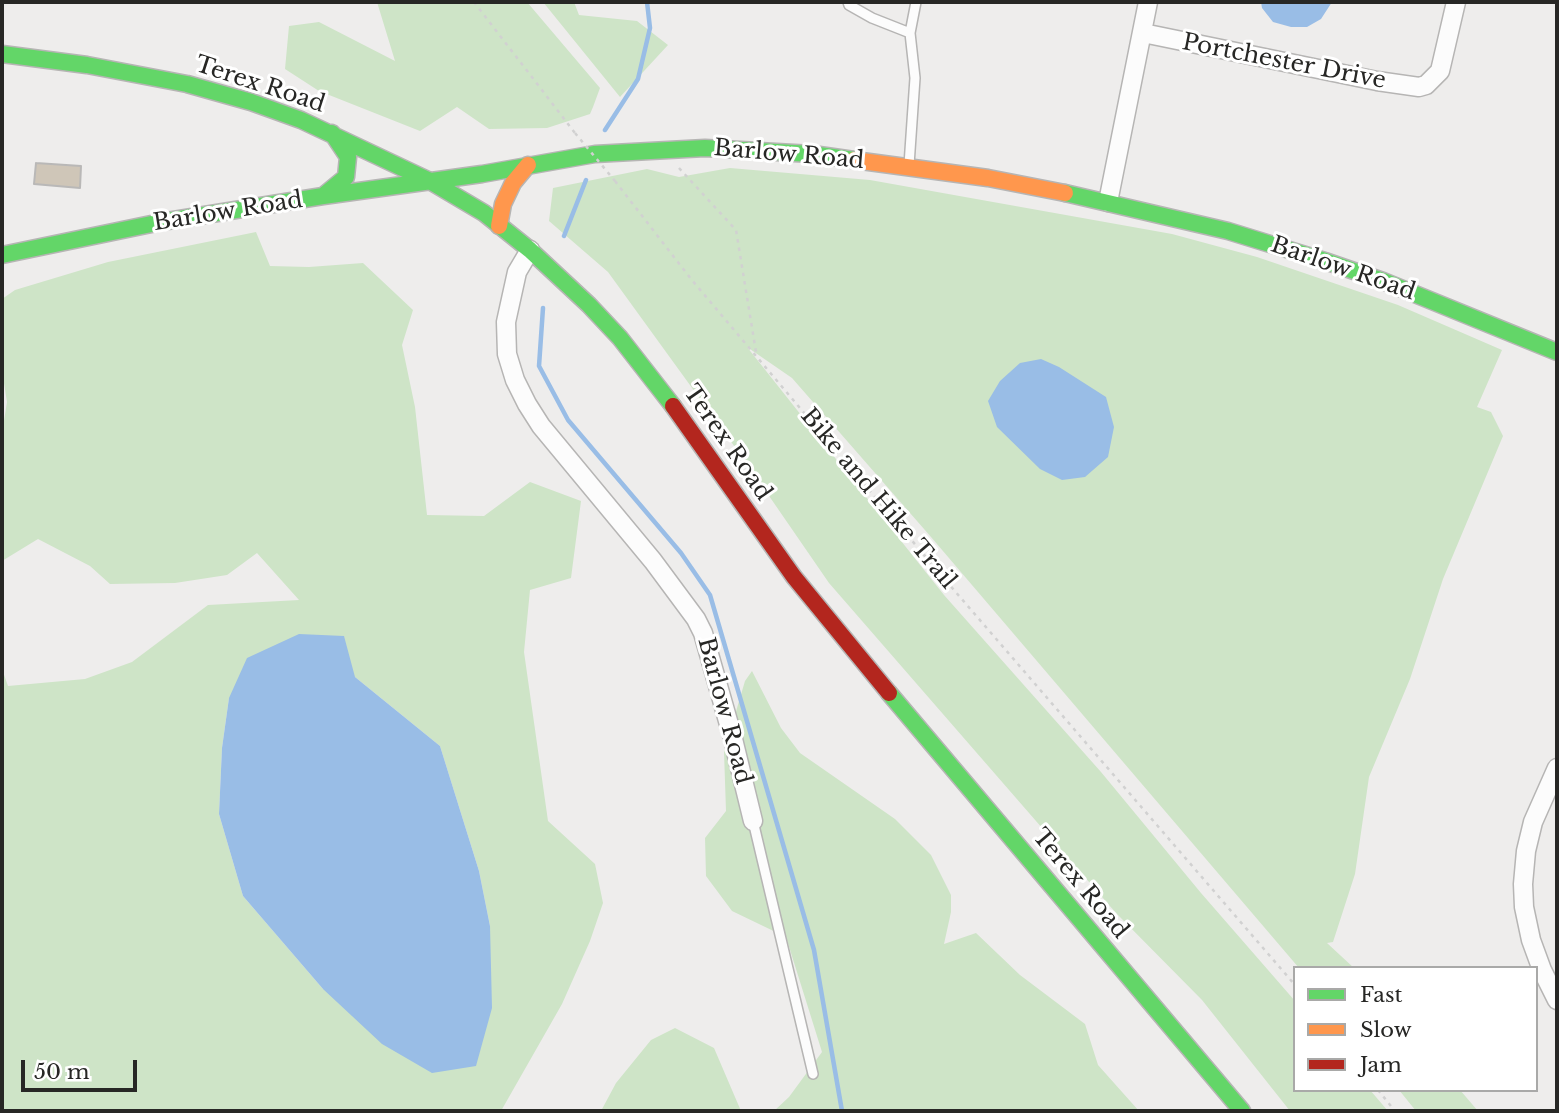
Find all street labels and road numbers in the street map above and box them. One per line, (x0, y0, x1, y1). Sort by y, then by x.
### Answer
street label: Portchester Drive (1180, 29, 1388, 95)
street label: Terex Road (192, 51, 328, 119)
street label: Barlow Road (713, 135, 865, 175)
street label: Barlow Road (151, 187, 305, 237)
street label: Barlow Road (1267, 231, 1419, 307)
street label: Terex Road (677, 380, 777, 506)
street label: Bike and Hike Trail (794, 403, 962, 595)
street label: Barlow Road (691, 635, 757, 787)
street label: Terex Road (1026, 824, 1134, 944)

